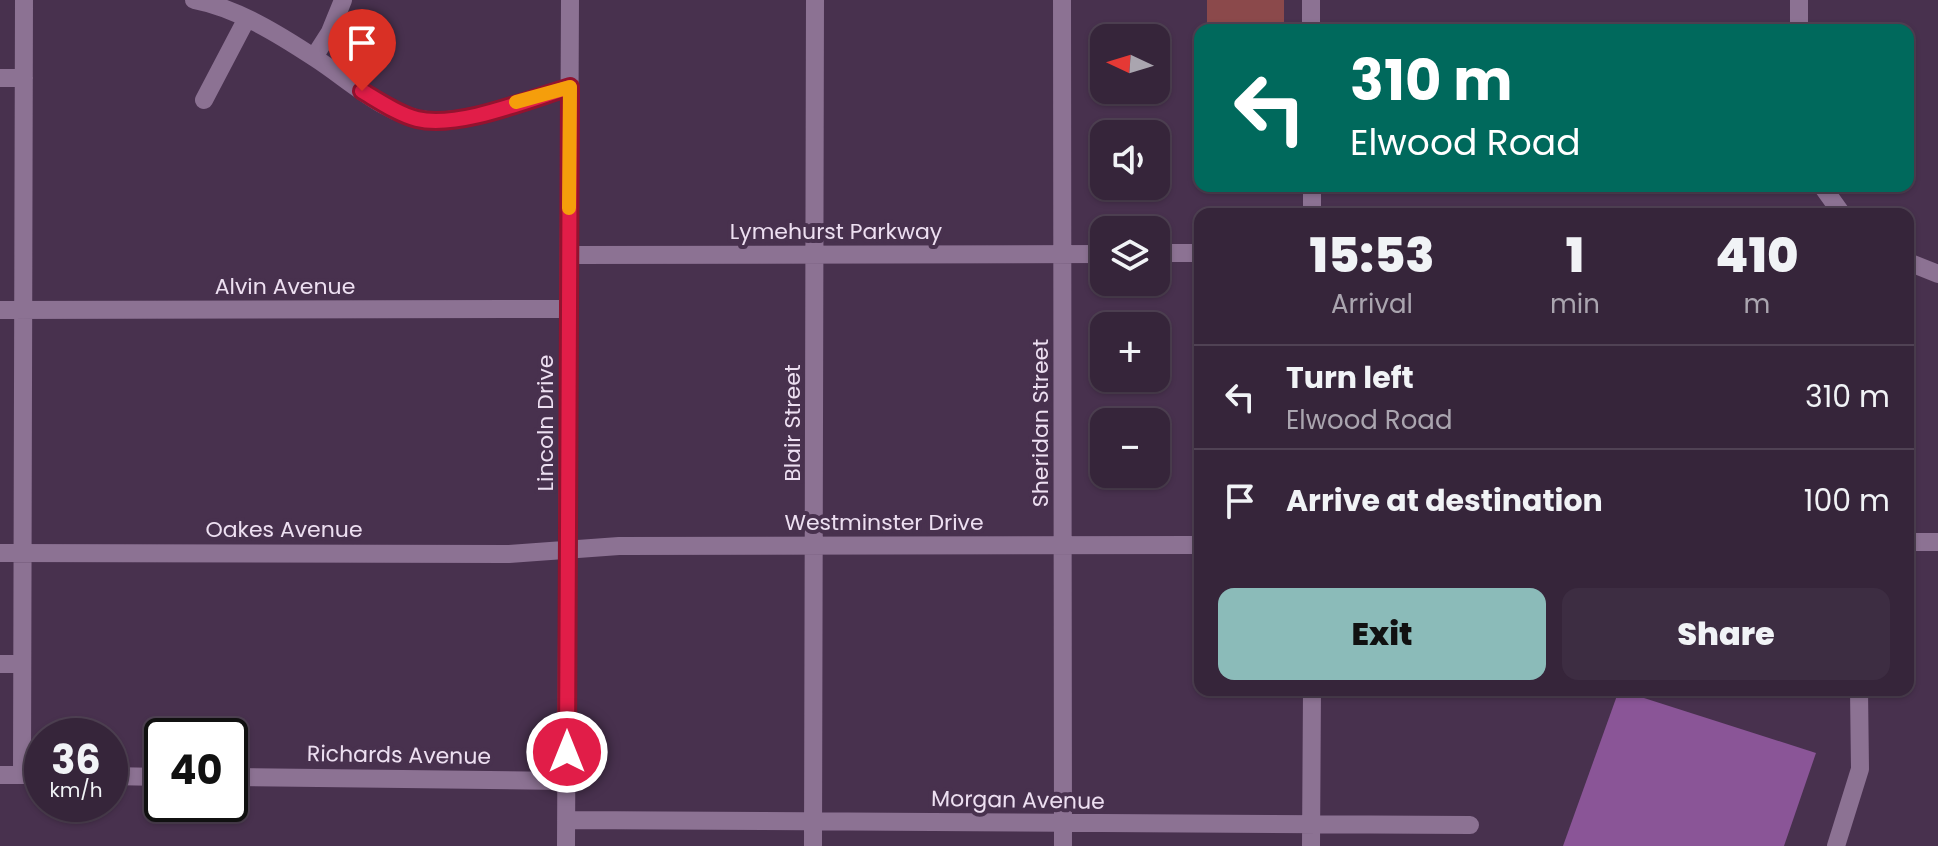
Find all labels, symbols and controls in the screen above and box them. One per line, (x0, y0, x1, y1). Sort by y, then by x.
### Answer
pin (328, 9, 396, 91)
icon: arrive (340, 21, 384, 65)
north arrow (1090, 24, 1170, 104)
map controls (1090, 24, 1170, 488)
text: 310 m (1350, 41, 1513, 120)
icon: left (1218, 56, 1322, 160)
text: Elwood Road (1350, 117, 1580, 168)
button: sound (1090, 120, 1170, 200)
street label: Lymehurst Parkway (730, 216, 943, 247)
button: layers (1090, 216, 1170, 296)
text: 15:53 (1309, 222, 1435, 289)
text: 1 (1566, 222, 1584, 289)
text: 410 (1715, 222, 1799, 289)
street label: Alvin Avenue (215, 271, 355, 302)
text: Arrival (1331, 286, 1413, 322)
text: min (1550, 286, 1600, 322)
text: m (1744, 286, 1770, 322)
button: + (1090, 312, 1170, 392)
street label: Sheridan Street (1025, 339, 1056, 507)
street label: Lincoln Drive (530, 355, 561, 491)
text: Turn left (1286, 356, 1414, 399)
street label: Blair Street (777, 364, 808, 482)
icon: left (1218, 375, 1262, 419)
text: 310 m (1805, 375, 1890, 418)
text: Elwood Road (1286, 402, 1452, 438)
button: − (1090, 408, 1170, 488)
icon: arrive (1218, 479, 1262, 523)
text: Arrive at destination (1286, 479, 1603, 522)
text: 100 m (1804, 479, 1890, 522)
street label: Westminster Drive (784, 507, 984, 538)
street label: Oakes Avenue (205, 514, 363, 545)
button: Exit (1218, 588, 1546, 680)
button: Share (1562, 588, 1890, 680)
position arrow (525, 710, 609, 794)
speed limit sign: 40 (144, 718, 248, 822)
text: 36 (51, 732, 101, 788)
street label: Richards Avenue (307, 738, 491, 772)
text: km/h (49, 776, 103, 804)
street label: Morgan Avenue (931, 783, 1105, 817)

